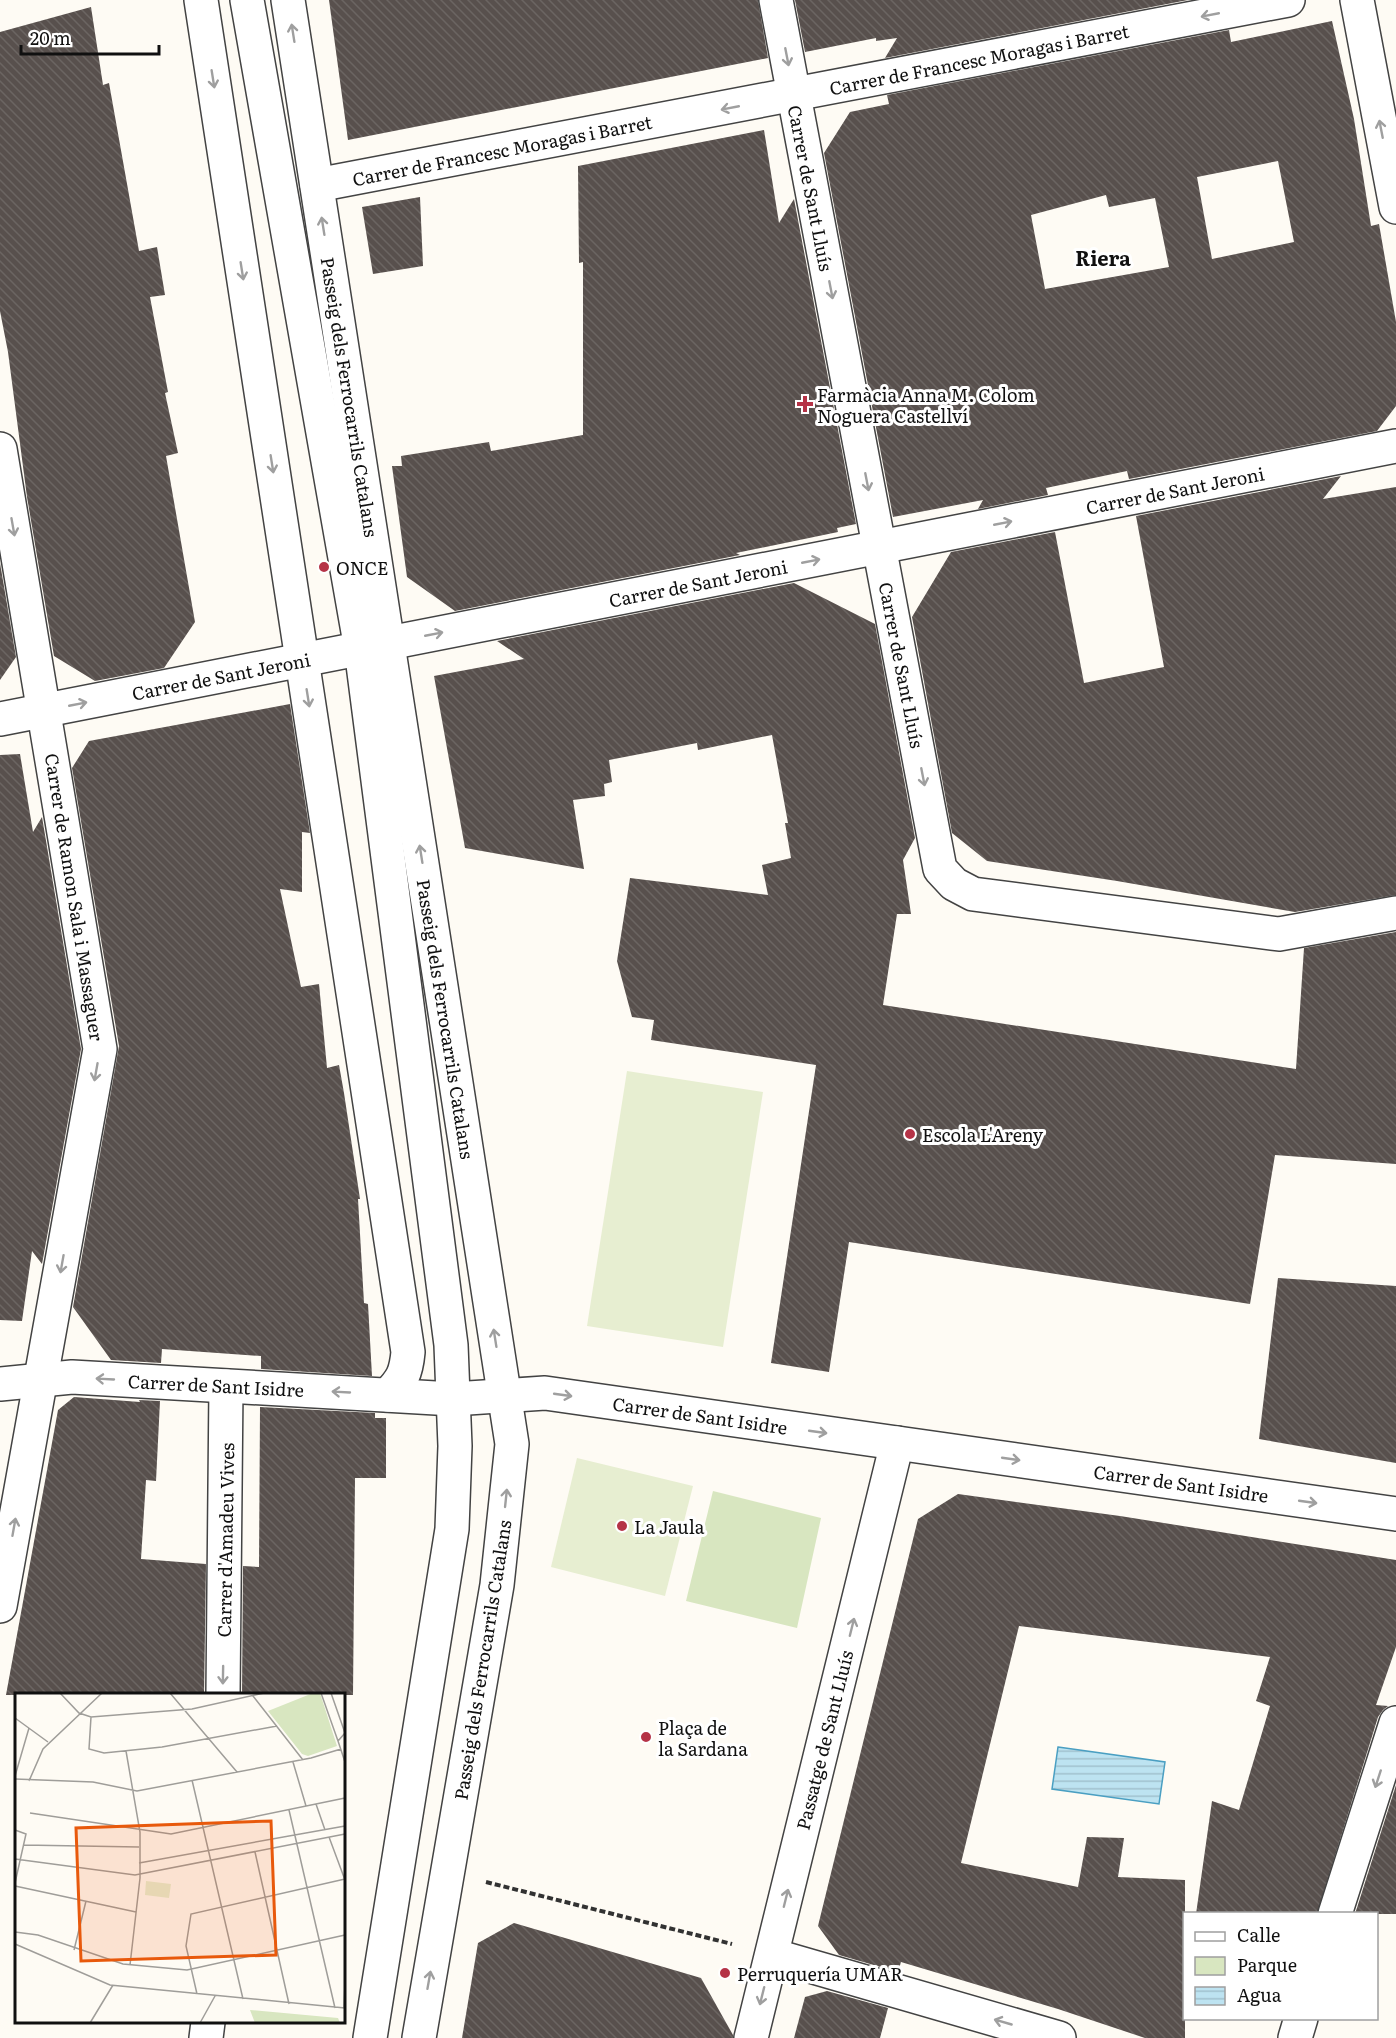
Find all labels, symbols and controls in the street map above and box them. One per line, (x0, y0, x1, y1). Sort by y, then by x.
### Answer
one-way arrow (1201, 10, 1220, 21)
street label: Carrer de Francesc Moragas i Barret (827, 17, 1132, 101)
scale bar (21, 18, 159, 56)
text: 20 m (30, 24, 71, 51)
one-way arrow (287, 24, 298, 44)
one-way arrow (782, 47, 793, 67)
one-way arrow (207, 68, 218, 88)
one-way arrow (721, 103, 740, 114)
street label: Carrer de Sant Lluís (782, 103, 840, 273)
street label: Carrer de Francesc Moragas i Barret (350, 108, 655, 192)
one-way arrow (1375, 119, 1386, 139)
one-way arrow (318, 216, 329, 236)
district label: Riera (1075, 242, 1131, 272)
street label: Passeig dels Ferrocarrils Catalans (315, 255, 385, 539)
one-way arrow (237, 261, 248, 281)
one-way arrow (826, 280, 837, 300)
place label: Farmàcia Anna M. Colom Noguera Castellví (817, 381, 1035, 429)
marker: Farmàcia Anna M. Colom Noguera Castellví (798, 397, 812, 411)
one-way arrow (266, 454, 277, 473)
street label: Carrer de Sant Jeroni (1083, 459, 1267, 521)
one-way arrow (862, 472, 873, 491)
one-way arrow (8, 517, 19, 537)
one-way arrow (992, 517, 1012, 528)
street label: Carrer de Sant Jeroni (606, 552, 790, 614)
place label: ONCE (336, 554, 389, 581)
one-way arrow (801, 555, 820, 566)
marker: ONCE (317, 560, 331, 574)
street label: Carrer de Sant Lluís (873, 580, 931, 750)
one-way arrow (424, 628, 444, 639)
street label: Carrer de Sant Jeroni (129, 645, 313, 707)
one-way arrow (302, 688, 313, 708)
one-way arrow (68, 698, 87, 709)
street label: Carrer de Ramon Sala i Massaguer (39, 751, 111, 1043)
one-way arrow (918, 766, 929, 786)
one-way arrow (415, 845, 426, 865)
street label: Passeig dels Ferrocarrils Catalans (411, 877, 481, 1161)
one-way arrow (90, 1061, 101, 1081)
place label: Escola L'Areny (922, 1121, 1044, 1148)
marker: Escola L'Areny (903, 1127, 917, 1141)
one-way arrow (56, 1253, 67, 1273)
one-way arrow (490, 1328, 501, 1348)
street label: Carrer de Sant Isidre (127, 1367, 305, 1403)
one-way arrow (95, 1373, 115, 1384)
one-way arrow (332, 1387, 352, 1398)
street label: Carrer de Sant Isidre (611, 1389, 789, 1441)
one-way arrow (553, 1390, 572, 1401)
one-way arrow (808, 1426, 828, 1437)
street label: Carrer d'Amadeu Vives (210, 1442, 240, 1638)
one-way arrow (1001, 1454, 1021, 1465)
street label: Carrer de Sant Isidre (1092, 1457, 1270, 1509)
one-way arrow (501, 1488, 512, 1508)
one-way arrow (1298, 1496, 1318, 1507)
place label: La Jaula (634, 1513, 705, 1540)
one-way arrow (9, 1518, 20, 1538)
street label: Passeig dels Ferrocarrils Catalans (447, 1518, 517, 1802)
marker: La Jaula (615, 1519, 629, 1533)
one-way arrow (847, 1618, 859, 1637)
street label: Passatge de Sant Lluís (789, 1647, 859, 1833)
one-way arrow (217, 1665, 229, 1685)
inset map (15, 1693, 345, 2023)
place label: Plaça de la Sardana (658, 1714, 748, 1762)
marker: Plaça de la Sardana (639, 1730, 653, 1744)
one-way arrow (1372, 1769, 1383, 1788)
one-way arrow (780, 1889, 792, 1908)
legend (1183, 1912, 1378, 2020)
text: Calle (1237, 1921, 1280, 1948)
text: Parque (1237, 1951, 1297, 1978)
place label: Perruquería UMAR (737, 1960, 903, 1987)
marker: Perruquería UMAR (718, 1966, 732, 1980)
one-way arrow (424, 1971, 435, 1991)
text: Agua (1237, 1981, 1282, 2008)
one-way arrow (755, 1987, 767, 2006)
one-way arrow (994, 2016, 1013, 2027)

